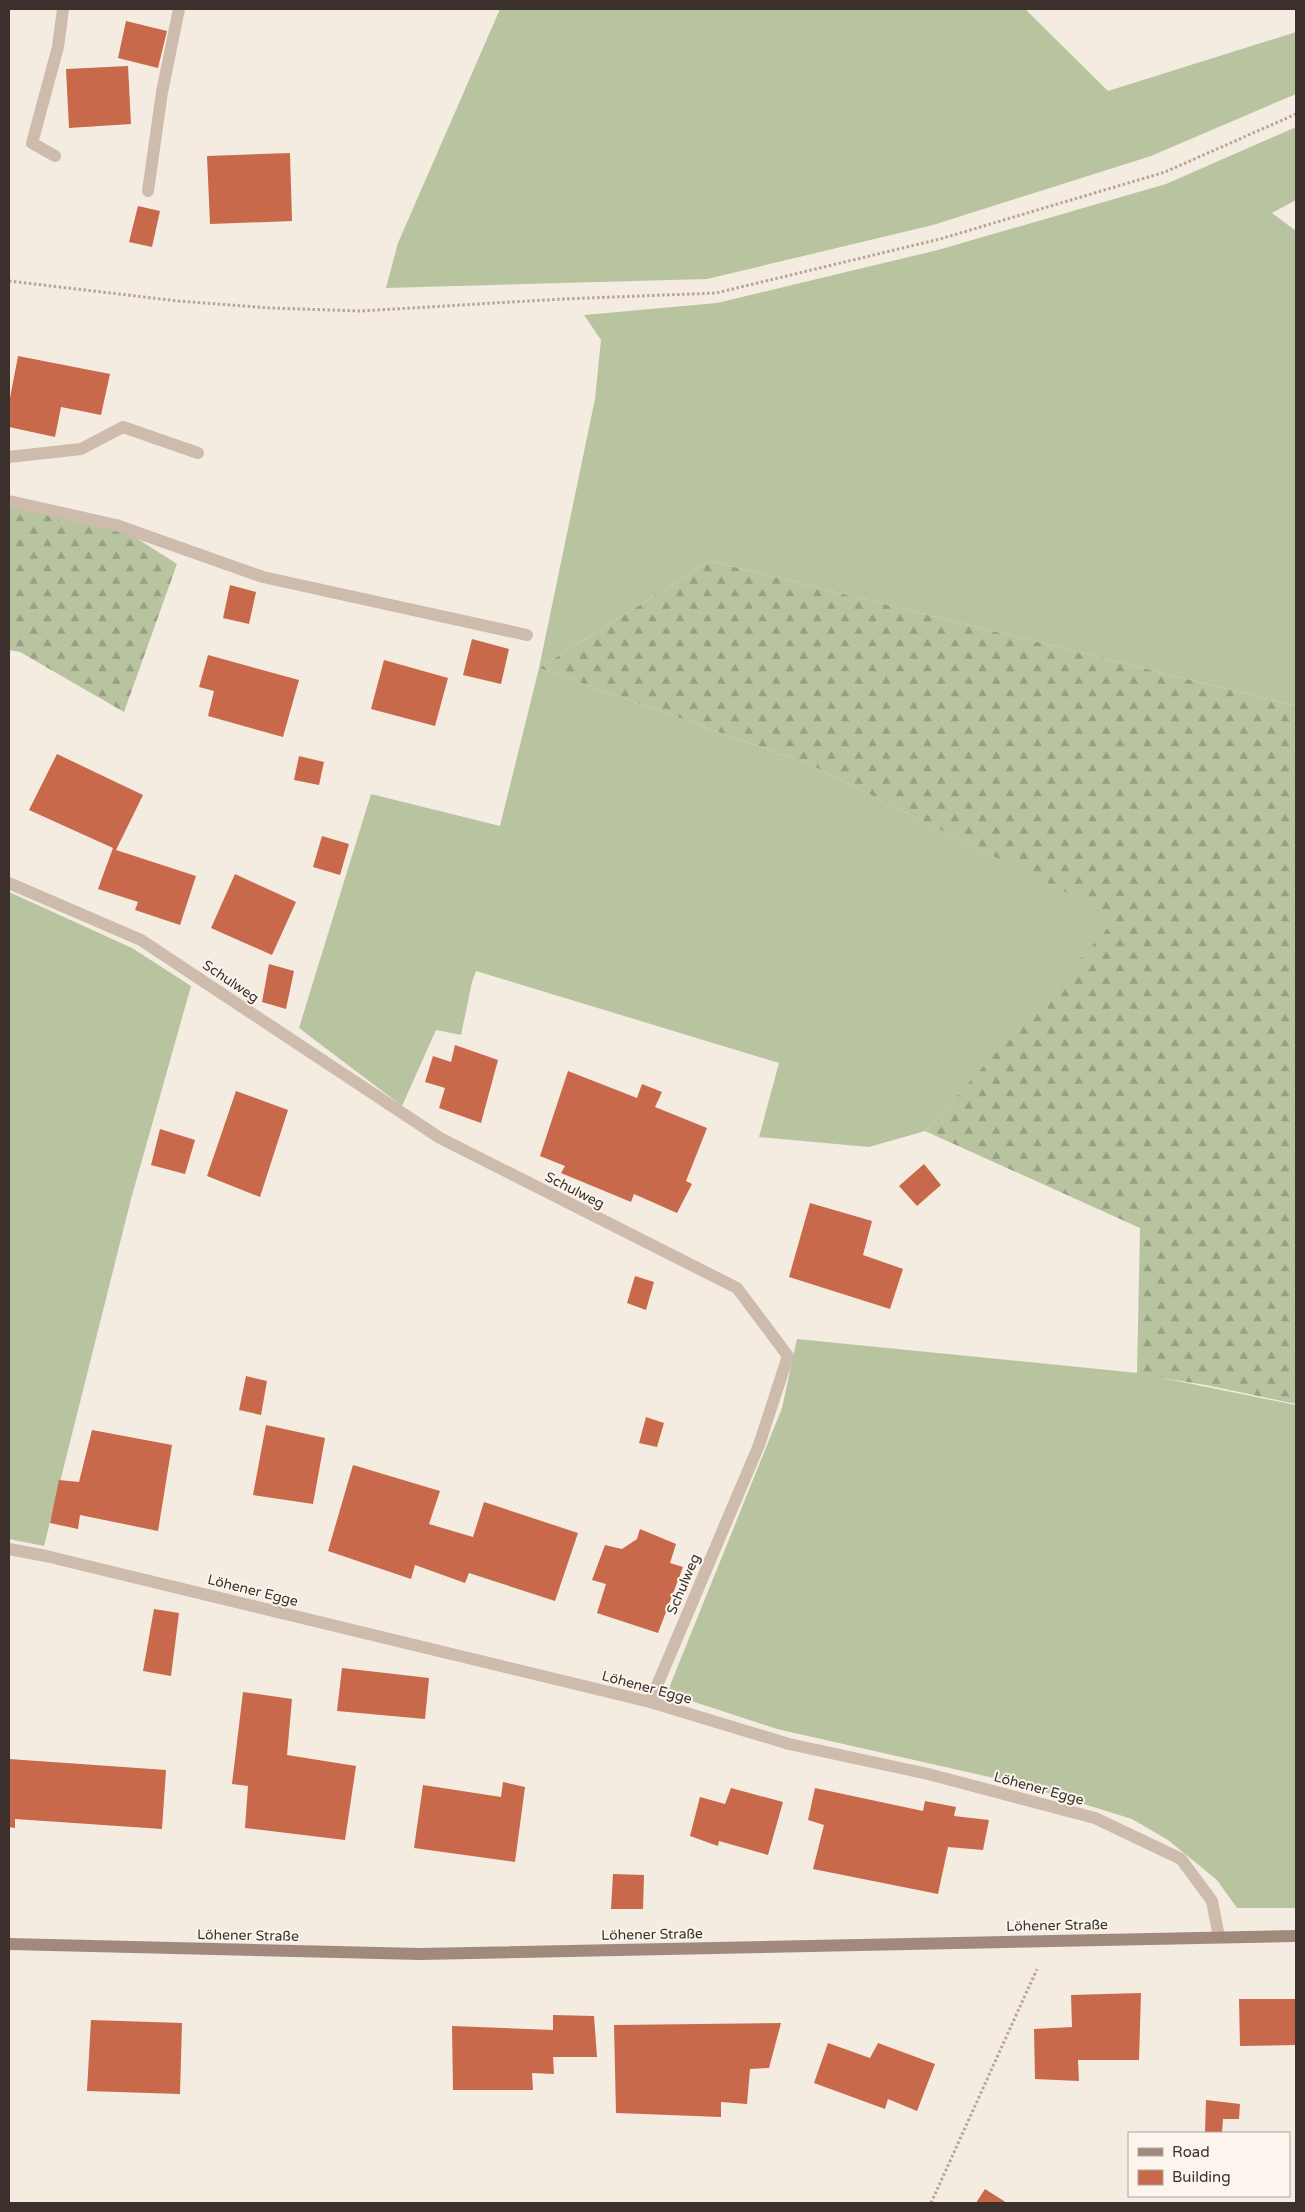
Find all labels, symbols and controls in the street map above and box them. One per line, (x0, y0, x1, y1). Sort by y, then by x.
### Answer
street label: Schulweg (199, 956, 262, 1006)
street label: Schulweg (542, 1168, 607, 1213)
street label: Schulweg (663, 1551, 704, 1617)
street label: Löhener Egge (206, 1571, 300, 1610)
street label: Löhener Egge (600, 1667, 694, 1708)
street label: Löhener Egge (992, 1768, 1086, 1809)
street label: Löhener Straße (1006, 1916, 1108, 1935)
street label: Löhener Straße (601, 1925, 703, 1944)
street label: Löhener Straße (197, 1926, 299, 1945)
legend (1128, 2132, 1290, 2197)
text: Road (1172, 2143, 1210, 2161)
text: Building (1172, 2168, 1231, 2186)

